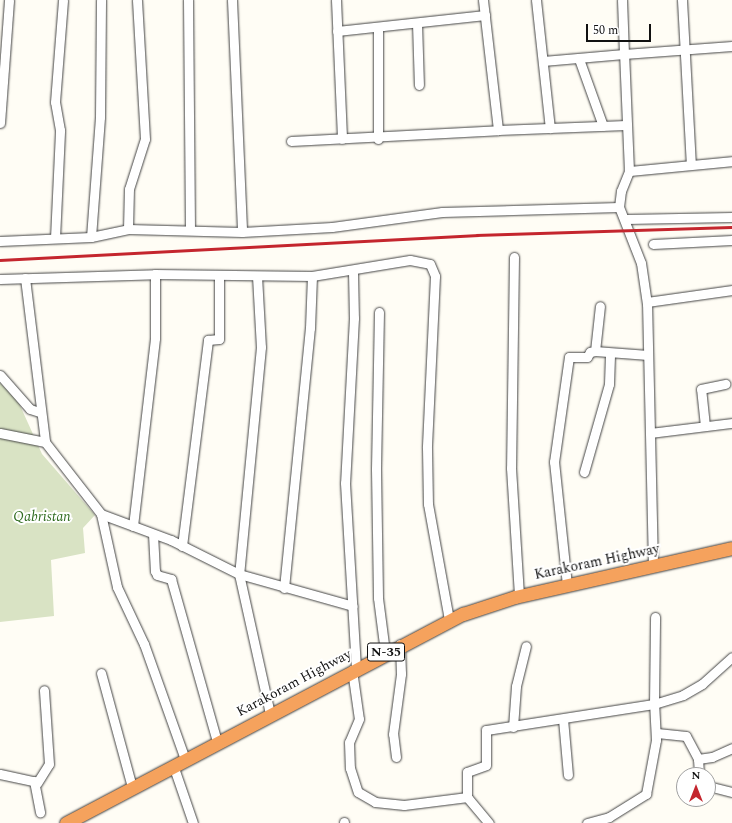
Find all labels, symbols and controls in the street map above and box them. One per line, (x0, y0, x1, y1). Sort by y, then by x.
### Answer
scale bar (588, 16, 653, 42)
text: 50 m (593, 21, 618, 40)
park label: Qabristan (13, 509, 71, 525)
street label: Karakoram Highway (533, 541, 661, 583)
road number: N-35 (367, 641, 405, 663)
street label: Karakoram Highway (234, 646, 354, 720)
north arrow (676, 767, 716, 807)
text: N (692, 767, 700, 784)

